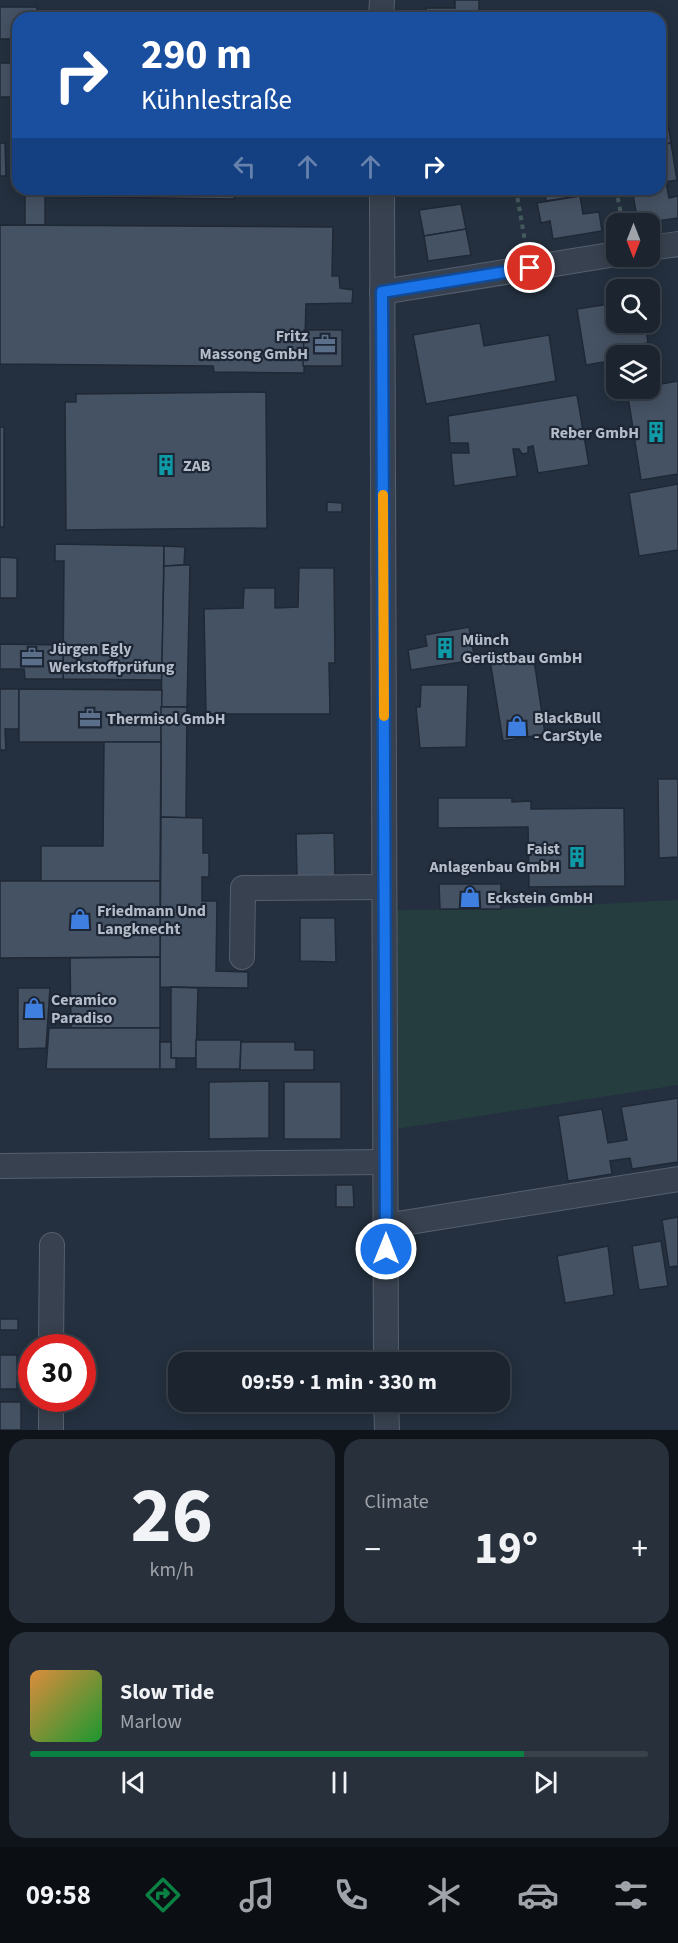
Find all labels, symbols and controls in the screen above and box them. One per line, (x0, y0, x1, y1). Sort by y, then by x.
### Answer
text: 290 m (141, 25, 252, 85)
icon: right (42, 36, 120, 114)
text: Kühnlestraße (141, 81, 292, 120)
icon: left (228, 150, 261, 183)
icon: ahead (291, 150, 324, 183)
icon: ahead (354, 150, 387, 183)
icon: right (417, 150, 450, 183)
north arrow (606, 213, 660, 267)
map controls (606, 213, 660, 399)
pin (504, 242, 555, 293)
icon: arrive (513, 251, 546, 284)
button: search (606, 279, 660, 333)
place label: Fritz Massong GmbH (200, 325, 308, 365)
office icon: Fritz Massong GmbH (313, 332, 337, 356)
button: layers (606, 345, 660, 399)
building icon: Reber GmbH (644, 420, 668, 444)
place label: Reber GmbH (550, 422, 639, 444)
building icon: ZAB (154, 453, 178, 477)
place label: ZAB (183, 455, 211, 477)
place label: Münch Gerüstbau GmbH (462, 629, 582, 669)
building icon: Münch Gerüstbau GmbH (433, 636, 457, 660)
place label: Jürgen Egly Werkstoffprüfung (49, 638, 175, 678)
office icon: Jürgen Egly Werkstoffprüfung (20, 645, 44, 669)
office icon: Thermisol GmbH (78, 706, 102, 730)
place label: BlackBull - CarStyle (534, 707, 602, 747)
place label: Thermisol GmbH (107, 708, 225, 730)
shop icon: BlackBull - CarStyle (505, 714, 529, 738)
place label: Faist Anlagenbau GmbH (428, 838, 560, 878)
building icon: Faist Anlagenbau GmbH (565, 845, 589, 869)
shop icon: Eckstein GmbH (458, 885, 482, 909)
place label: Eckstein GmbH (487, 887, 593, 909)
place label: Friedmann Und Langknecht (97, 900, 206, 940)
shop icon: Friedmann Und Langknecht (68, 907, 92, 931)
place label: Ceramico Paradiso (51, 989, 117, 1029)
shop icon: Ceramico Paradiso (22, 996, 46, 1020)
position arrow (354, 1217, 418, 1281)
speed limit sign: 30 (18, 1334, 96, 1412)
text: 09:59 · 1 min · 330 m (241, 1366, 437, 1398)
text: 26 (131, 1461, 213, 1572)
text: Climate (365, 1488, 429, 1516)
text: 19° (474, 1517, 538, 1581)
text: − (365, 1526, 381, 1573)
text: + (632, 1526, 648, 1573)
text: km/h (150, 1556, 194, 1584)
text: Slow Tide (120, 1676, 214, 1708)
text: Marlow (120, 1708, 182, 1736)
icon: previous (117, 1766, 150, 1799)
icon: pause (323, 1766, 356, 1799)
icon: next (529, 1766, 562, 1799)
icon: directions (142, 1874, 184, 1916)
icon: music (236, 1874, 278, 1916)
icon: phone (330, 1874, 372, 1916)
icon: climate (423, 1874, 465, 1916)
icon: car (517, 1874, 559, 1916)
icon: filters (610, 1874, 652, 1916)
text: 09:58 (26, 1876, 91, 1915)

